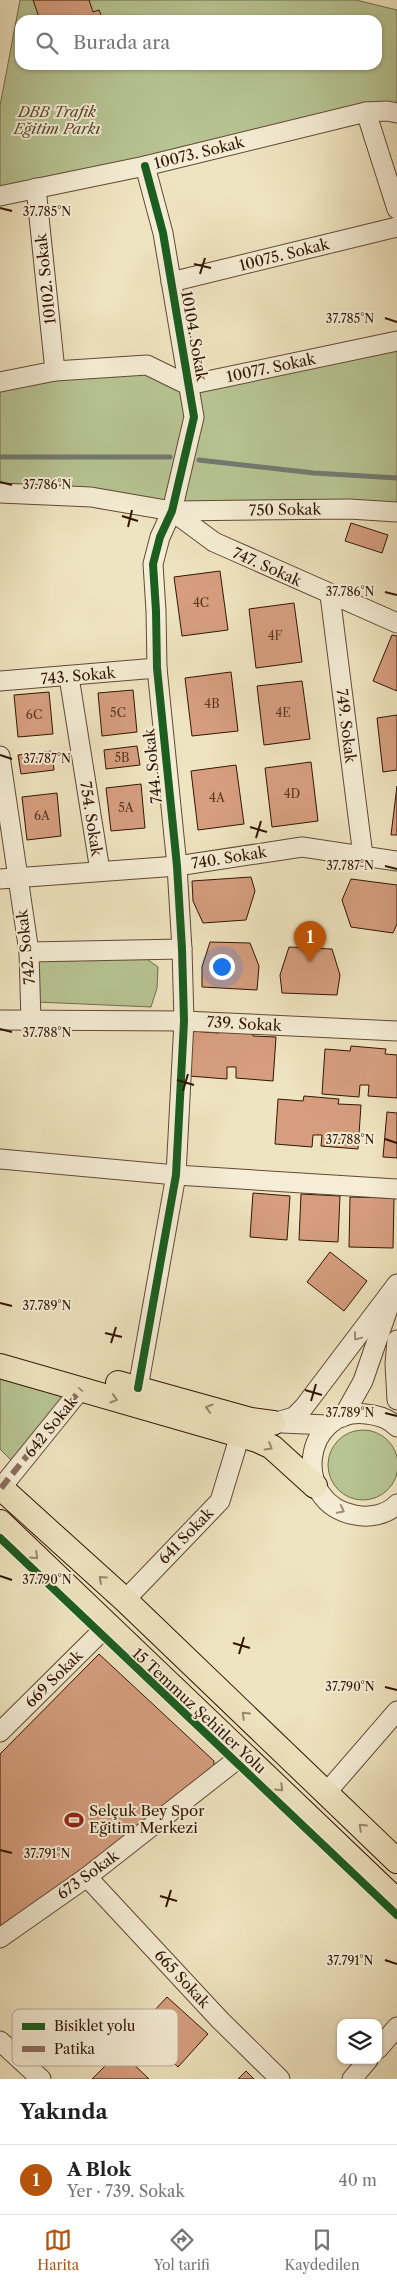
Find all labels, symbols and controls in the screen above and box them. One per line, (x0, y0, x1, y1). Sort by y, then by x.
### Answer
search box (15, 15, 382, 70)
icon: search (33, 29, 61, 57)
text: Burada ara (73, 31, 170, 54)
park label: DBB Trafik Eğitim Parkı (13, 102, 100, 138)
street label: 10073. Sokak (152, 132, 247, 173)
text: 37.785°N (23, 204, 71, 219)
street label: 10102. Sokak (31, 231, 60, 325)
street label: 10075. Sokak (237, 234, 332, 275)
street label: 10104. Sokak (177, 289, 212, 384)
text: 37.785°N (326, 311, 374, 326)
street label: 10077. Sokak (225, 349, 318, 386)
text: 37.786°N (23, 477, 71, 492)
street label: 750 Sokak (249, 499, 323, 520)
street label: 747. Sokak (230, 543, 306, 591)
text: 37.786°N (326, 584, 374, 599)
house number: 4C (193, 595, 209, 610)
house number: 4F (268, 628, 283, 643)
street label: 743. Sokak (40, 663, 117, 688)
street label: 749. Sokak (333, 688, 361, 766)
house number: 4B (204, 696, 220, 711)
house number: 5C (110, 705, 126, 720)
house number: 4E (275, 705, 291, 720)
house number: 6C (26, 707, 42, 722)
street label: 744. Sokak (139, 726, 166, 805)
house number: 5B (115, 750, 129, 765)
text: 37.787°N (23, 751, 71, 766)
street label: 754. Sokak (76, 780, 107, 859)
house number: 4D (284, 786, 301, 801)
house number: 4A (209, 790, 226, 805)
house number: 5A (118, 800, 135, 815)
house number: 6A (34, 808, 51, 823)
street label: 740. Sokak (190, 842, 269, 873)
text: 37.787°N (326, 858, 374, 873)
street label: 742. Sokak (12, 907, 39, 985)
pin: 1 (294, 921, 326, 962)
your location (209, 954, 235, 980)
street label: 739. Sokak (206, 1012, 283, 1035)
text: 37.788°N (23, 1025, 72, 1040)
text: 37.788°N (326, 1132, 375, 1147)
text: 37.789°N (23, 1298, 72, 1313)
one-way arrow (354, 1331, 363, 1341)
street label: 642 Sokak (20, 1391, 82, 1461)
one-way arrow (110, 1393, 118, 1403)
one-way arrow (205, 1404, 213, 1414)
text: 37.789°N (326, 1405, 375, 1420)
one-way arrow (264, 1440, 273, 1450)
street label: 641 Sokak (154, 1503, 218, 1568)
one-way arrow (335, 1504, 344, 1514)
one-way arrow (30, 1550, 39, 1559)
text: 37.790°N (22, 1572, 72, 1587)
one-way arrow (98, 1575, 107, 1584)
street label: 15 Temmuz Şehitler Yolu (129, 1644, 270, 1778)
street label: 669 Sokak (21, 1645, 87, 1711)
text: 37.790°N (325, 1679, 375, 1694)
one-way arrow (241, 1712, 250, 1721)
one-way arrow (274, 1782, 283, 1791)
place label: Selçuk Bey Spor Eğitim Merkezi (89, 1801, 205, 1837)
sports icon: Selçuk Bey Spor Eğitim Merkezi (63, 1809, 85, 1831)
one-way arrow (359, 1824, 368, 1833)
street label: 673 Sokak (53, 1845, 123, 1903)
text: 37.791°N (24, 1846, 70, 1861)
street label: 665 Sokak (151, 1946, 215, 2013)
text: 37.791°N (327, 1953, 373, 1968)
legend (12, 2009, 178, 2066)
text: Bisiklet yolu (54, 2017, 136, 2035)
map controls (337, 2019, 382, 2064)
button: layers (337, 2019, 382, 2064)
text: Patika (54, 2040, 95, 2058)
text: Yakında (20, 2099, 108, 2124)
text: A Blok (67, 2158, 131, 2181)
text: 1 (32, 2170, 40, 2190)
text: 40 m (338, 2170, 377, 2190)
text: Yer · 739. Sokak (67, 2181, 185, 2201)
tab: Harita (37, 2226, 79, 2274)
tab: Yol tarifi (154, 2226, 210, 2274)
tab: Kaydedilen (284, 2226, 360, 2274)

